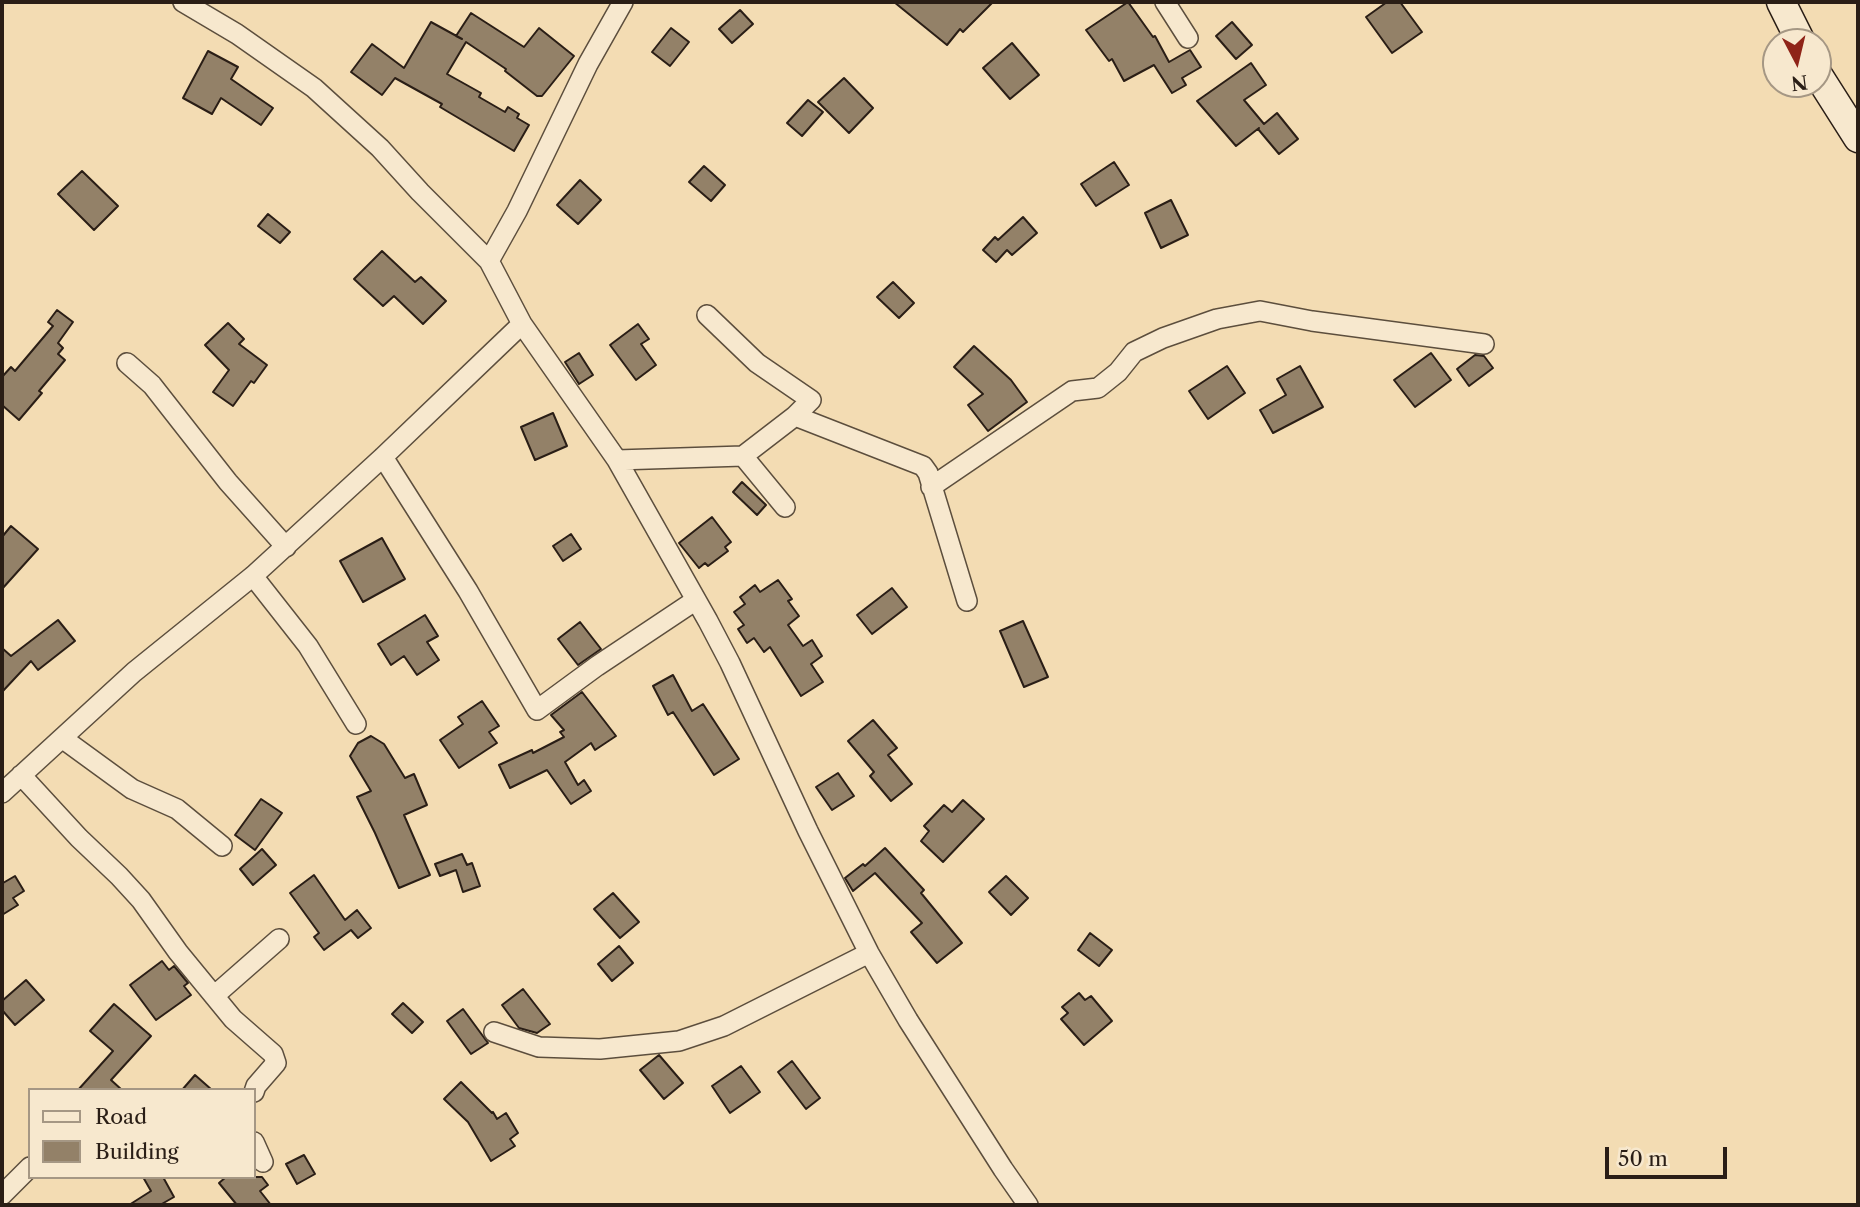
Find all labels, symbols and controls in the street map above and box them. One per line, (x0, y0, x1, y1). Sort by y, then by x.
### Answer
north arrow (1762, 28, 1832, 98)
text: N (1790, 70, 1809, 95)
legend (28, 1088, 256, 1179)
text: Road (95, 1104, 147, 1129)
scale bar (1608, 1134, 1730, 1178)
text: Building (95, 1139, 179, 1164)
text: 50 m (1618, 1146, 1668, 1171)

